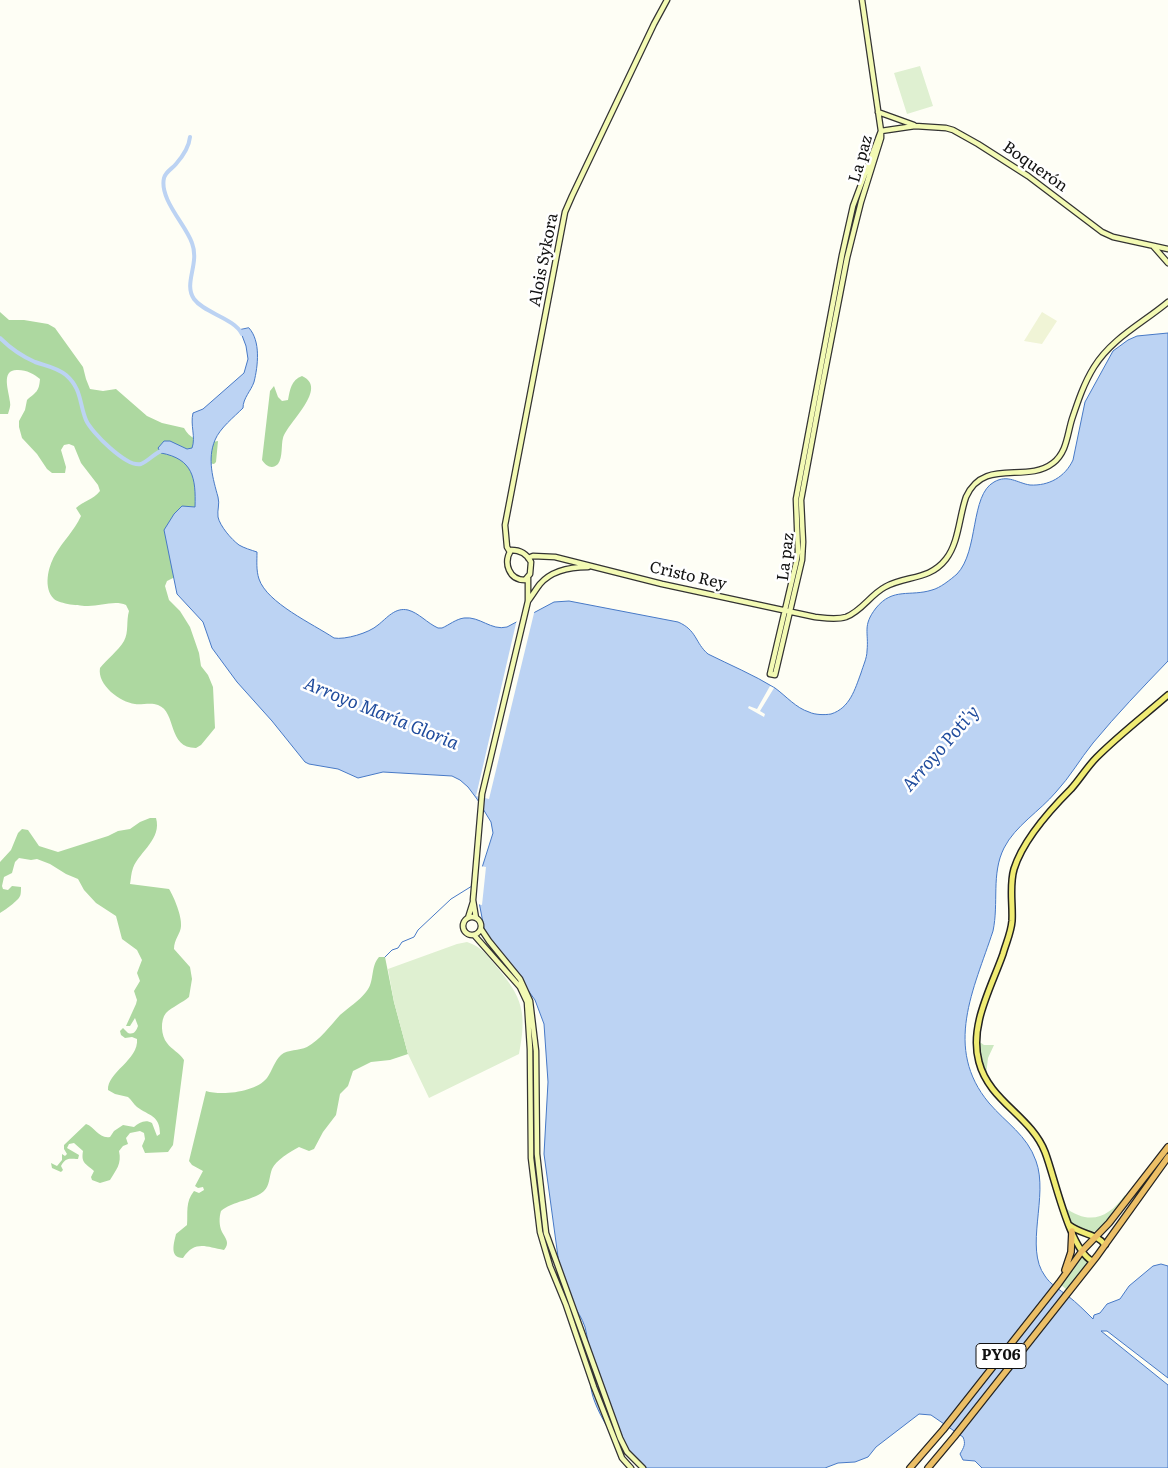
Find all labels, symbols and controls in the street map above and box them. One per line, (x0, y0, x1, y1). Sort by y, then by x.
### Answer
street label: La paz (845, 133, 877, 185)
street label: Boquerón (999, 138, 1071, 196)
street label: Alois Sykora (526, 212, 562, 308)
street label: La paz (774, 532, 798, 582)
street label: Cristo Rey (648, 558, 728, 594)
water label: Arroyo María Gloria (301, 673, 461, 755)
water label: Arroyo Poti'y (898, 702, 984, 796)
road number: PY06 (976, 1344, 1026, 1368)

